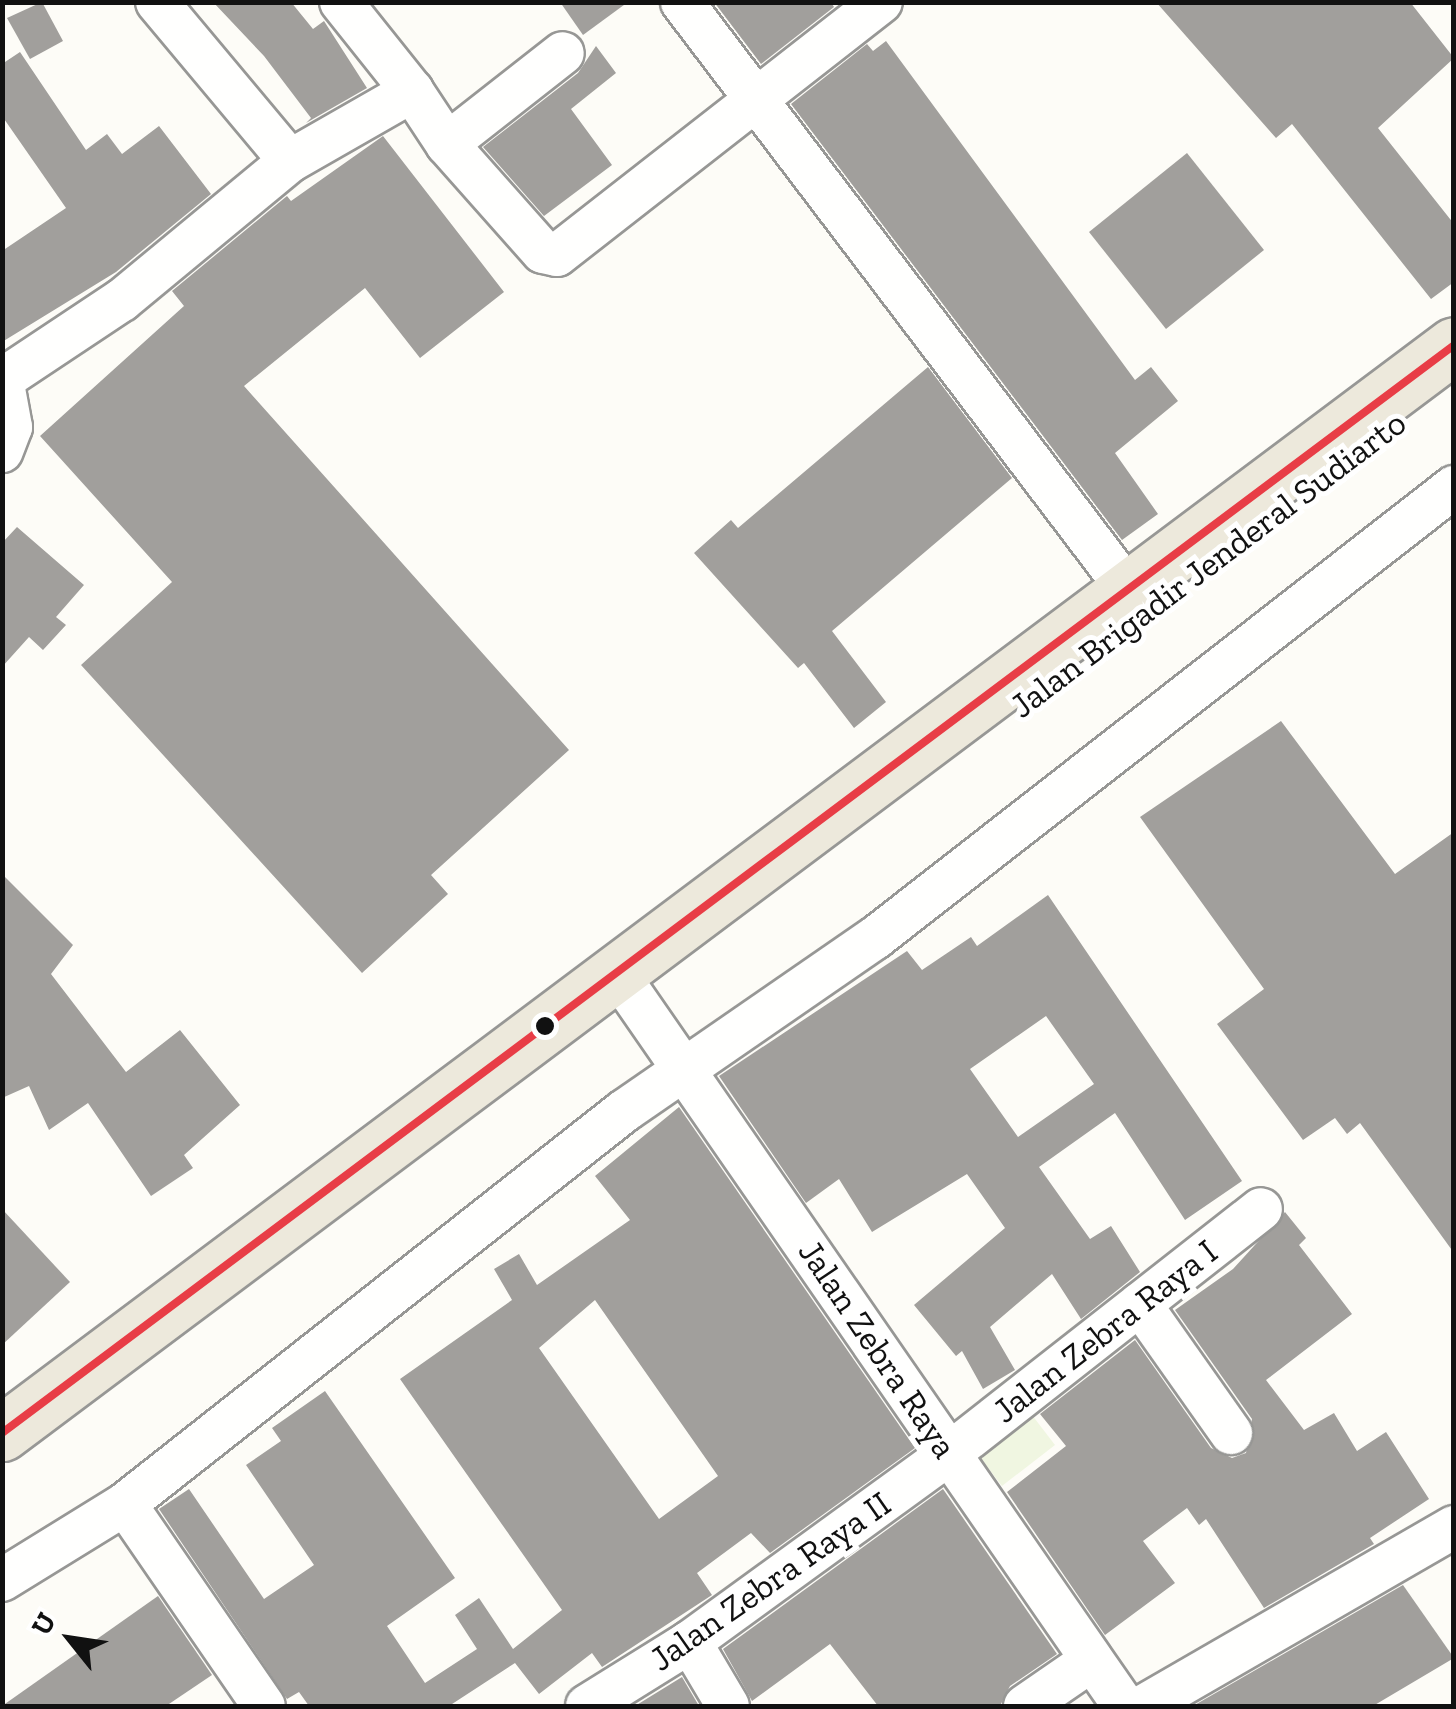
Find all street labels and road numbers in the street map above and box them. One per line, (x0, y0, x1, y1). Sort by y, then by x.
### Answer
street label: Jalan Brigadir Jenderal Sudiarto (1001, 401, 1415, 727)
street label: Jalan Zebra Raya I (985, 1230, 1225, 1432)
street label: Jalan Zebra Raya (790, 1232, 966, 1466)
street label: Jalan Zebra Raya II (642, 1482, 898, 1680)

